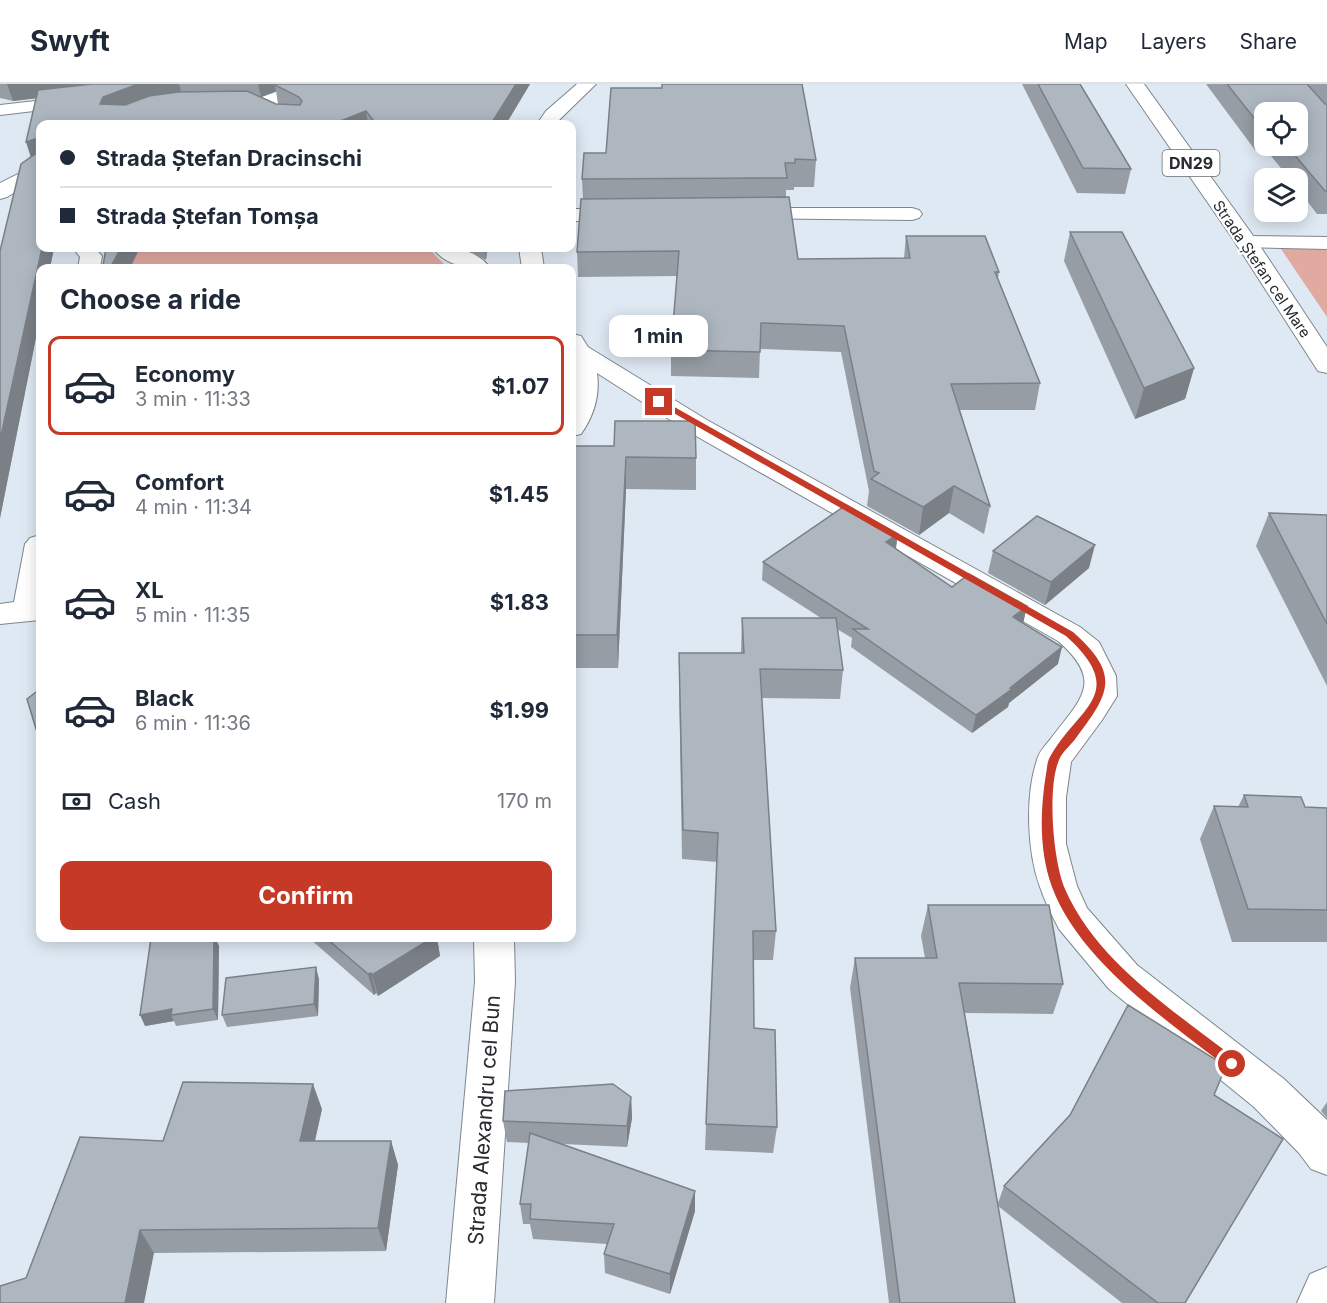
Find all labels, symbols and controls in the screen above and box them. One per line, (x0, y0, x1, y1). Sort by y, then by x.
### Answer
text: Swyft (30, 24, 110, 58)
text: Map (1064, 29, 1108, 54)
text: Layers (1141, 29, 1207, 54)
text: Share (1240, 29, 1297, 54)
map controls (1254, 102, 1308, 222)
button: locate (1254, 102, 1308, 156)
text: Strada Ștefan Dracinschi (96, 145, 362, 171)
road number: DN29 (1162, 150, 1220, 176)
button: layers (1254, 168, 1308, 222)
street label: Strada Ștefan cel Mare (1209, 197, 1315, 341)
text: Strada Ștefan Tomșa (96, 203, 319, 229)
text: Choose a ride (60, 283, 241, 316)
callout: 1 min (610, 315, 708, 357)
text: 1 min (634, 324, 683, 348)
icon: car (63, 359, 117, 413)
text: Economy (135, 361, 235, 387)
text: $1.07 (491, 373, 549, 399)
text: 3 min · 11:33 (135, 387, 251, 411)
route end (645, 388, 672, 415)
icon: car (63, 467, 117, 521)
text: Comfort (135, 469, 224, 495)
text: $1.45 (489, 481, 549, 507)
text: 4 min · 11:34 (135, 495, 252, 519)
icon: car (63, 575, 117, 629)
text: XL (135, 577, 164, 603)
text: $1.83 (490, 589, 549, 615)
text: 5 min · 11:35 (135, 603, 251, 627)
icon: car (63, 683, 117, 737)
text: Black (135, 685, 194, 711)
text: $1.99 (489, 697, 549, 723)
text: 6 min · 11:36 (135, 711, 251, 735)
icon: cash (60, 785, 93, 818)
text: Cash (108, 788, 161, 814)
text: 170 m (497, 789, 552, 813)
button: Confirm (60, 861, 552, 930)
street label: Strada Alexandru cel Bun (463, 994, 505, 1246)
route start (1218, 1050, 1245, 1077)

